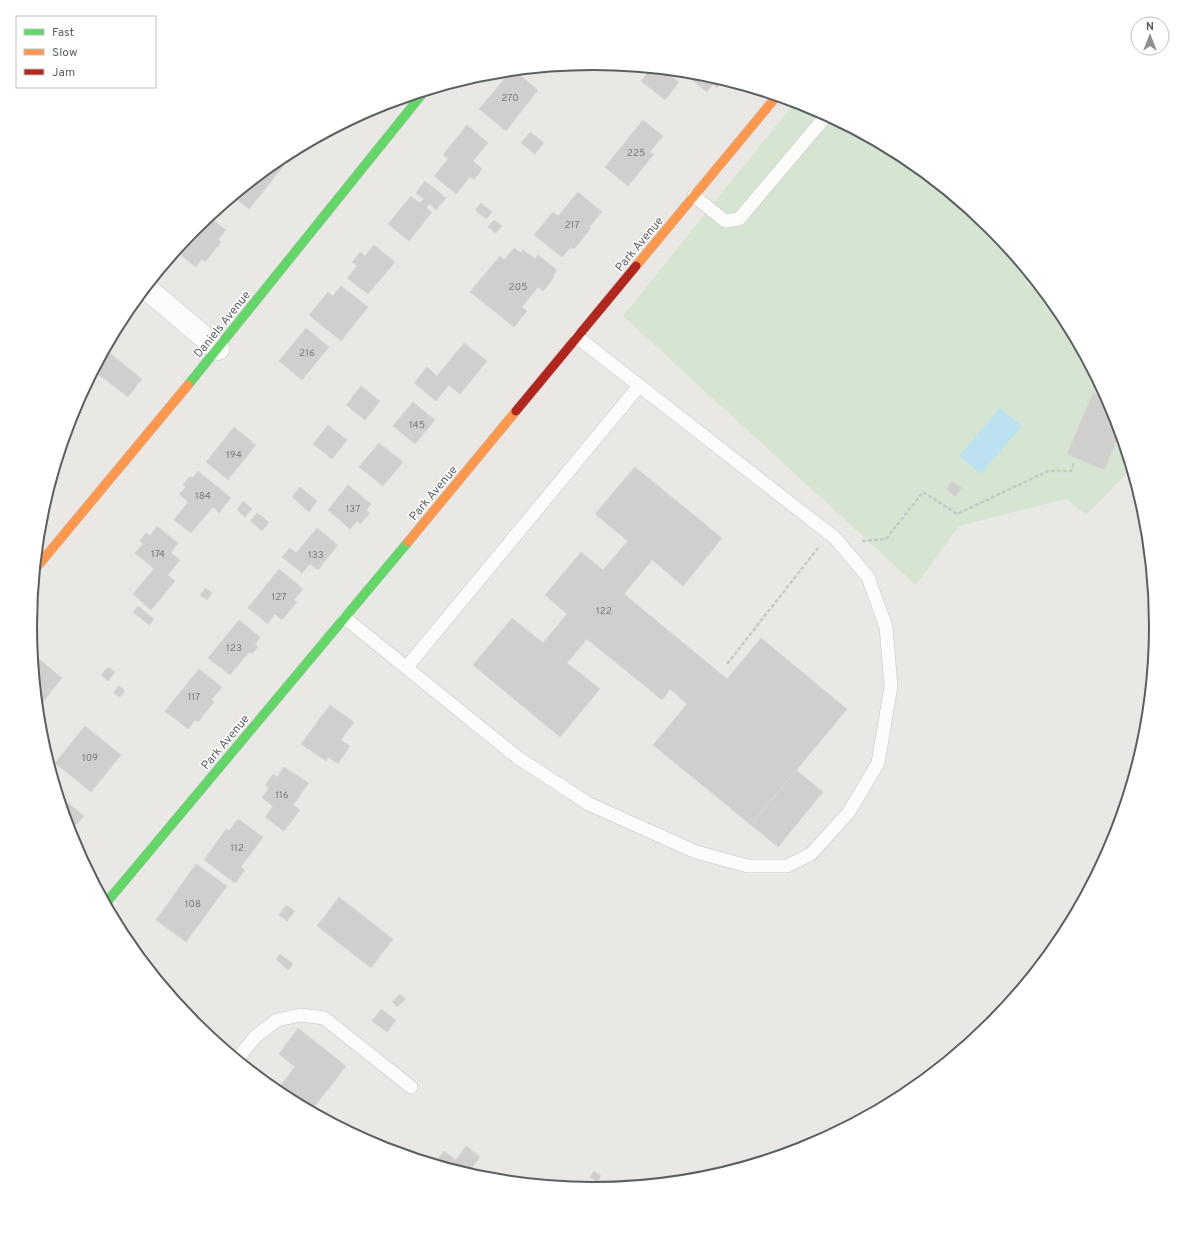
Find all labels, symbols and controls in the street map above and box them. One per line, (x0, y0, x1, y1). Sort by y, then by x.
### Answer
legend (16, 16, 156, 88)
north arrow (1130, 16, 1170, 56)
text: N (1146, 20, 1154, 34)
text: Fast (52, 25, 74, 41)
text: Slow (52, 45, 78, 61)
text: Jam (52, 65, 75, 81)
house number: 270 (501, 92, 519, 105)
house number: 225 (627, 147, 645, 160)
street label: Park Avenue (612, 214, 668, 276)
house number: 217 (564, 219, 580, 232)
house number: 205 (509, 281, 527, 294)
street label: Daniels Avenue (191, 288, 255, 362)
house number: 216 (299, 347, 315, 360)
house number: 145 (409, 419, 425, 432)
house number: 194 (226, 449, 242, 462)
street label: Park Avenue (406, 463, 462, 525)
house number: 184 (195, 490, 211, 503)
house number: 137 (346, 503, 360, 516)
house number: 174 (151, 548, 165, 561)
house number: 133 (308, 549, 324, 562)
house number: 127 (272, 591, 286, 604)
house number: 122 (596, 605, 612, 618)
house number: 123 (226, 642, 242, 655)
house number: 117 (188, 691, 200, 704)
street label: Park Avenue (198, 712, 254, 774)
house number: 109 (82, 752, 98, 765)
house number: 116 (275, 789, 289, 802)
house number: 112 (230, 842, 244, 855)
house number: 108 (185, 898, 201, 911)

